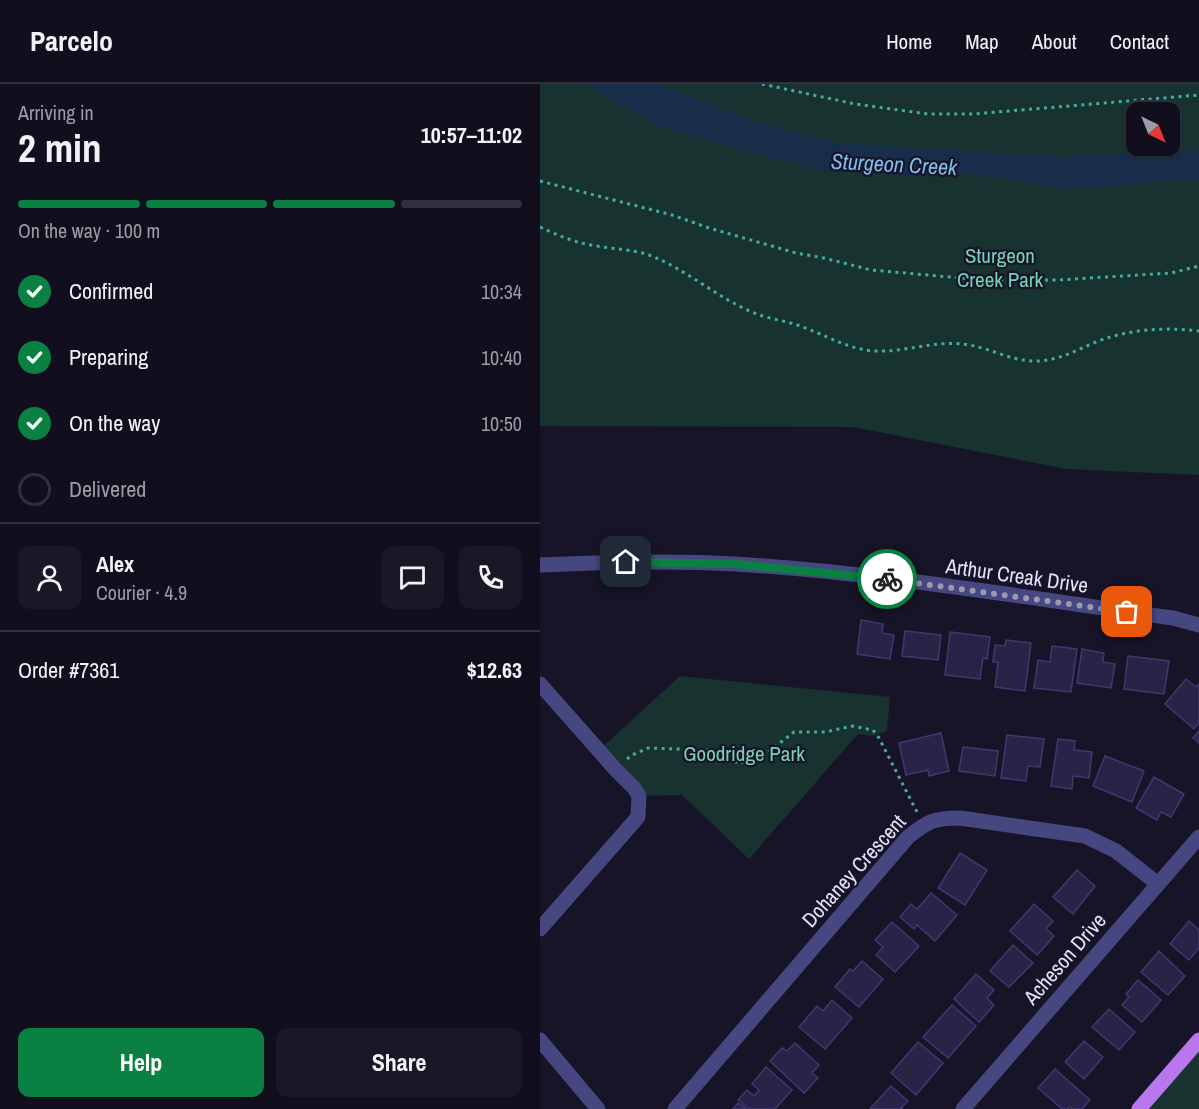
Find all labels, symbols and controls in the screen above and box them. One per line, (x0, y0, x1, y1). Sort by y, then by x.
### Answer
text: Parcelo (30, 22, 113, 60)
text: Home (886, 27, 932, 56)
text: Map (965, 27, 999, 56)
text: About (1032, 27, 1077, 56)
text: Contact (1110, 27, 1169, 56)
text: Arriving in (18, 99, 94, 126)
north arrow (1126, 102, 1180, 156)
map controls (1126, 102, 1180, 156)
text: 10:57–11:02 (421, 120, 522, 150)
text: 2 min (18, 122, 102, 174)
water label: Sturgeon Creek (830, 146, 959, 182)
text: On the way · 100 m (18, 217, 160, 244)
park label: Sturgeon Creek Park (957, 241, 1043, 294)
icon: check (18, 275, 51, 308)
text: Confirmed (69, 276, 153, 306)
text: 10:34 (481, 278, 522, 305)
icon: check (18, 341, 51, 374)
text: Preparing (69, 342, 148, 372)
text: 10:40 (481, 344, 522, 371)
icon: check (18, 407, 51, 440)
text: On the way (69, 408, 160, 438)
text: 10:50 (481, 410, 522, 437)
text: Delivered (69, 474, 146, 504)
pin (600, 536, 651, 587)
icon: home (609, 545, 642, 578)
button: person (18, 546, 81, 609)
button: chat (381, 546, 444, 609)
button: phone (459, 546, 522, 609)
text: Alex (96, 549, 134, 579)
courier (857, 549, 917, 609)
street label: Arthur Creak Drive (943, 551, 1090, 600)
icon: bike (871, 563, 904, 596)
text: Courier · 4.9 (96, 579, 187, 606)
pin (1101, 586, 1152, 637)
icon: bag (1110, 595, 1143, 628)
text: Order #7361 (18, 655, 119, 685)
text: $12.63 (467, 655, 522, 685)
park label: Goodridge Park (683, 739, 805, 768)
street label: Dohaney Crescent (795, 808, 912, 933)
street label: Acheson Drive (1016, 907, 1113, 1012)
button: Help (18, 1028, 264, 1097)
button: Share (276, 1028, 522, 1097)

